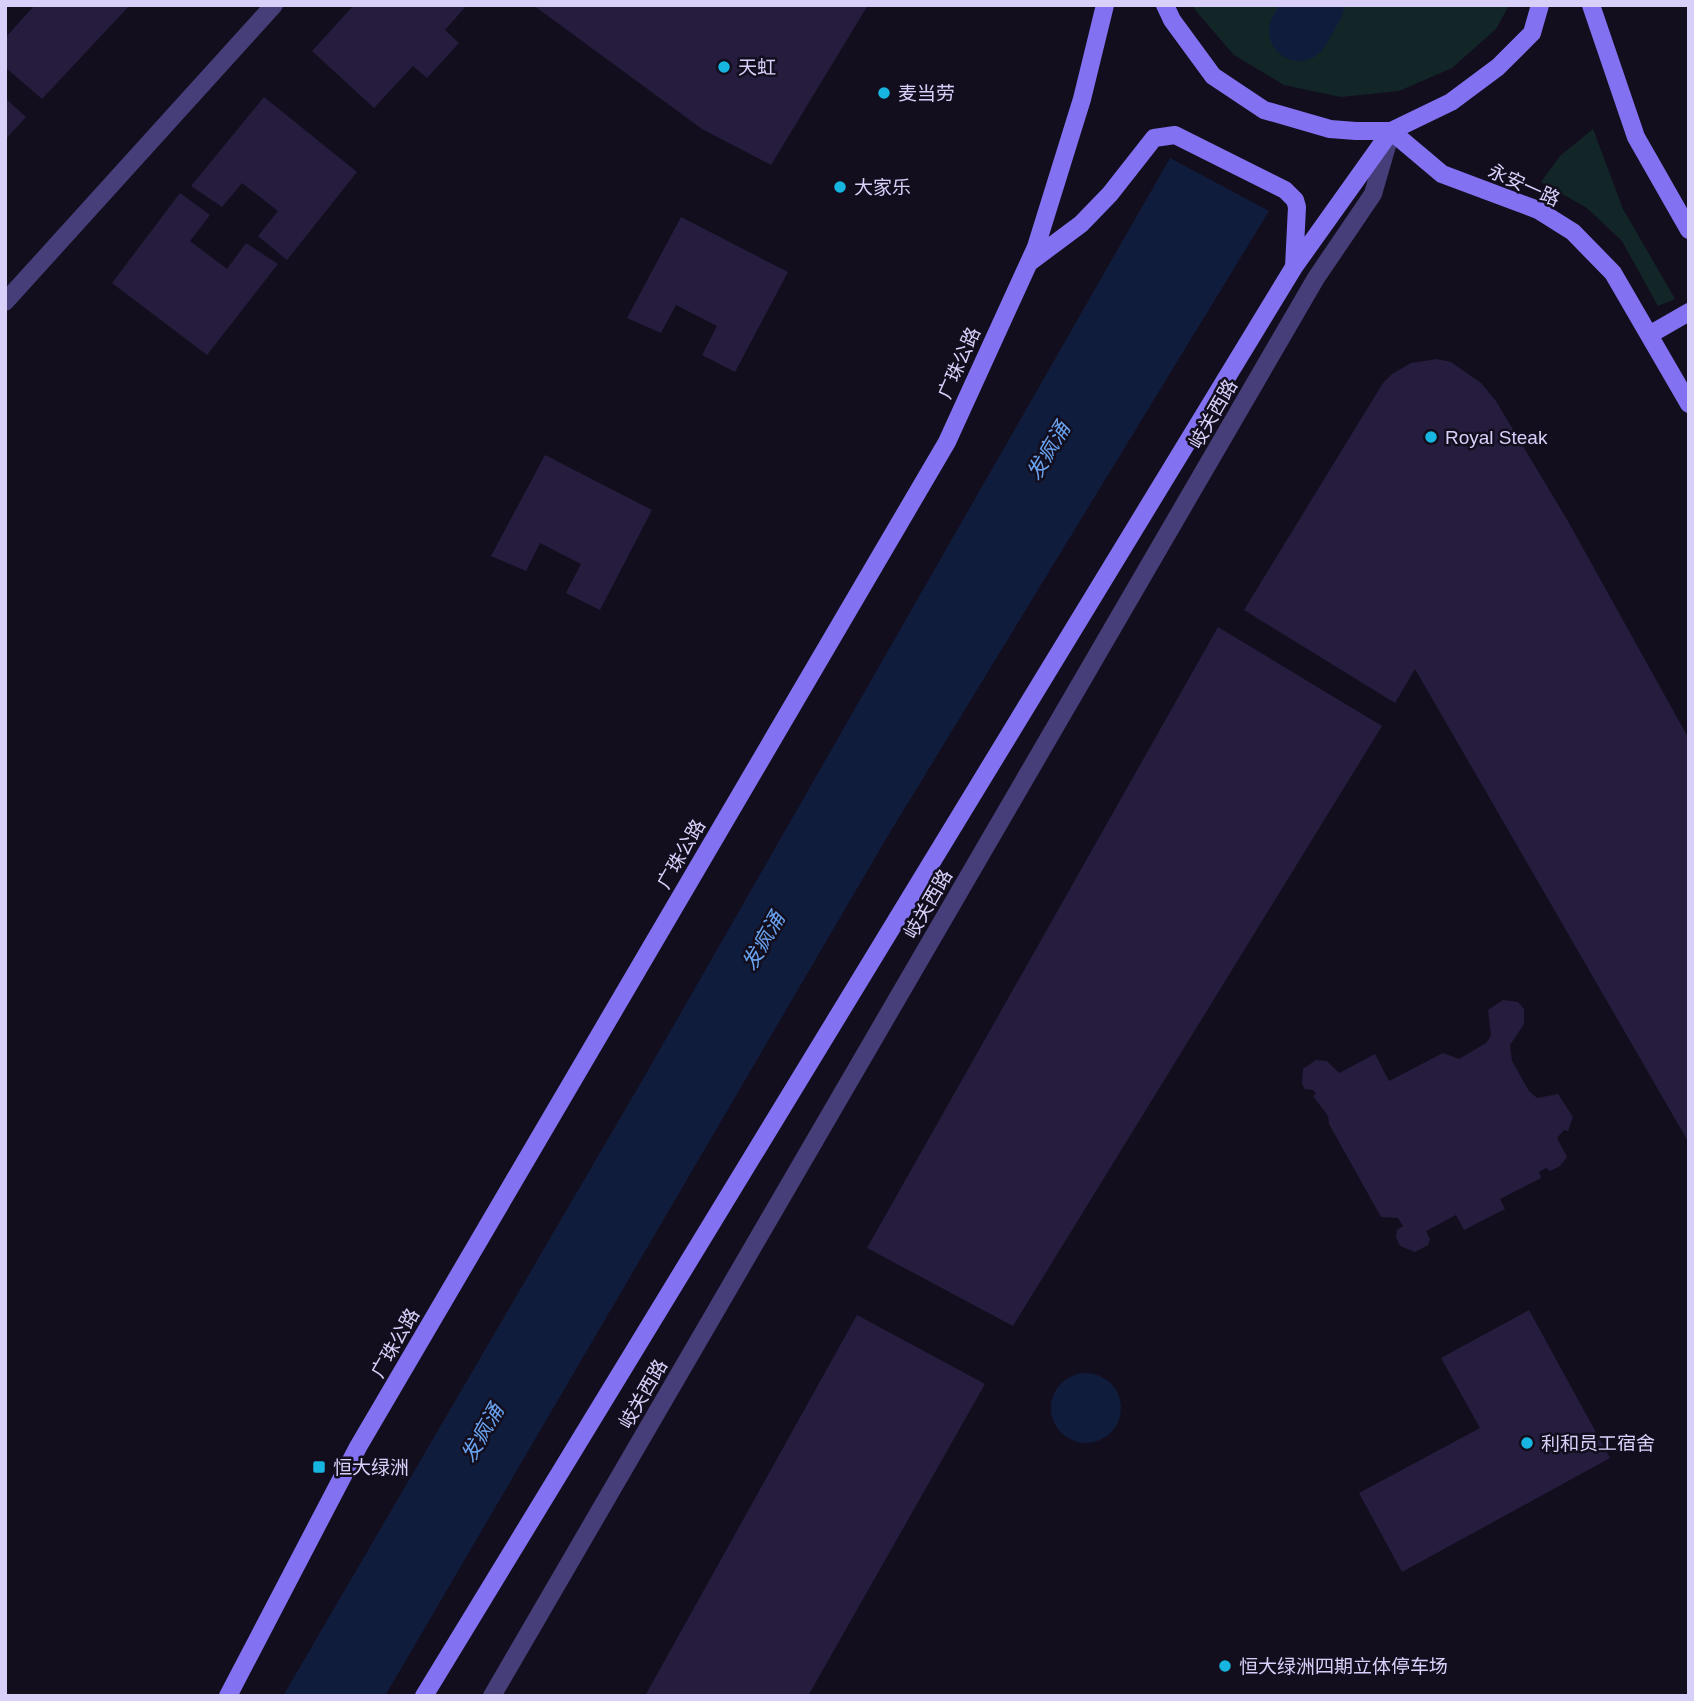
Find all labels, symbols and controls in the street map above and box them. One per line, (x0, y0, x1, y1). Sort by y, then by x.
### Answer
place label: 天虹 (738, 57, 776, 78)
marker: 天虹 (716, 59, 732, 75)
place label: 麦当劳 (898, 83, 955, 104)
marker: 麦当劳 (876, 85, 892, 101)
street label: 永安一路 (1485, 160, 1563, 210)
place label: 大家乐 (854, 177, 911, 198)
marker: 大家乐 (832, 179, 848, 195)
street label: 广珠公路 (934, 324, 984, 402)
street label: 岐关西路 (1185, 376, 1241, 452)
water label: 发疯涌 (1022, 416, 1075, 484)
place label: Royal Steak (1445, 427, 1548, 448)
marker: Royal Steak (1423, 429, 1439, 445)
street label: 广珠公路 (653, 816, 709, 892)
street label: 岐关西路 (900, 866, 956, 942)
water label: 发疯涌 (737, 906, 790, 974)
street label: 广珠公路 (367, 1305, 423, 1381)
street label: 岐关西路 (615, 1356, 671, 1432)
water label: 发疯涌 (456, 1398, 509, 1466)
place label: 利和员工宿舍 (1541, 1433, 1655, 1454)
marker: 利和员工宿舍 (1519, 1435, 1535, 1451)
place label: 恒大绿洲 (333, 1457, 409, 1478)
marker: 恒大绿洲 (311, 1459, 327, 1475)
place label: 恒大绿洲四期立体停车场 (1239, 1656, 1448, 1677)
marker: 恒大绿洲四期立体停车场 (1217, 1658, 1233, 1674)

